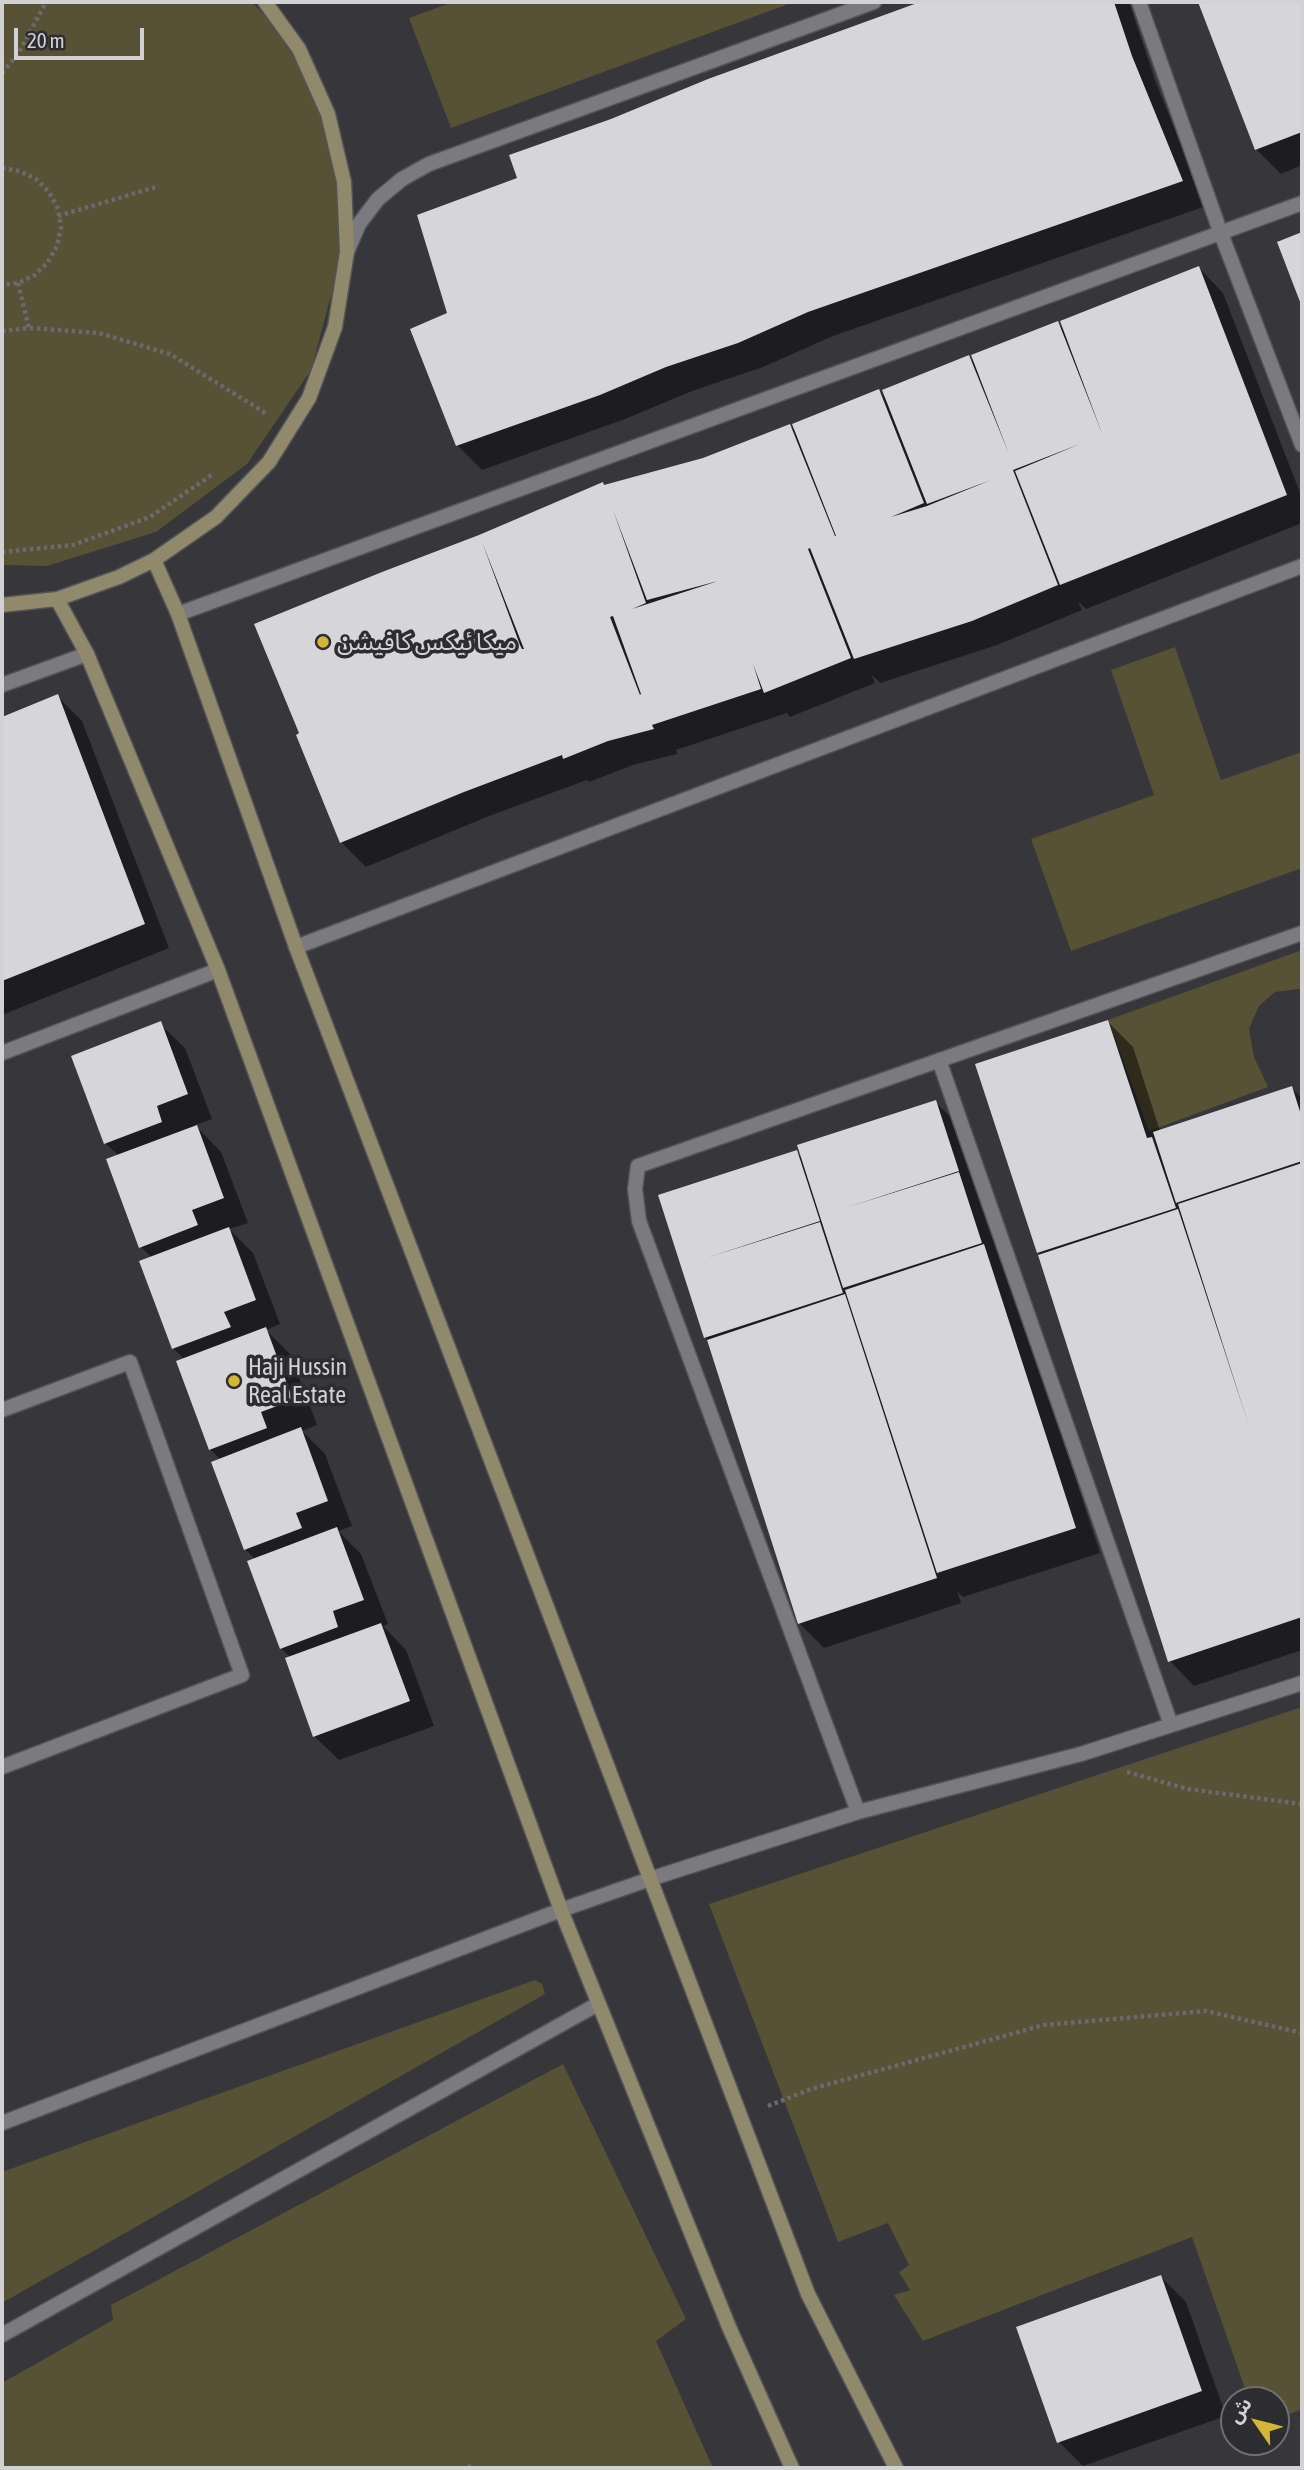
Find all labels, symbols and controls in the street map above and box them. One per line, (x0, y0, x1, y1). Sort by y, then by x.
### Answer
scale bar (18, 14, 147, 58)
text: 20 m (27, 28, 65, 52)
place label: میکا ئیکس کافیشن (337, 628, 517, 656)
marker: میکا ئیکس کافیشن (315, 634, 331, 650)
place label: Haji Hussin Real Estate (248, 1353, 347, 1409)
marker: Haji Hussin Real Estate (226, 1373, 242, 1389)
north arrow (1220, 2386, 1290, 2456)
text: ش (1223, 2393, 1256, 2427)

